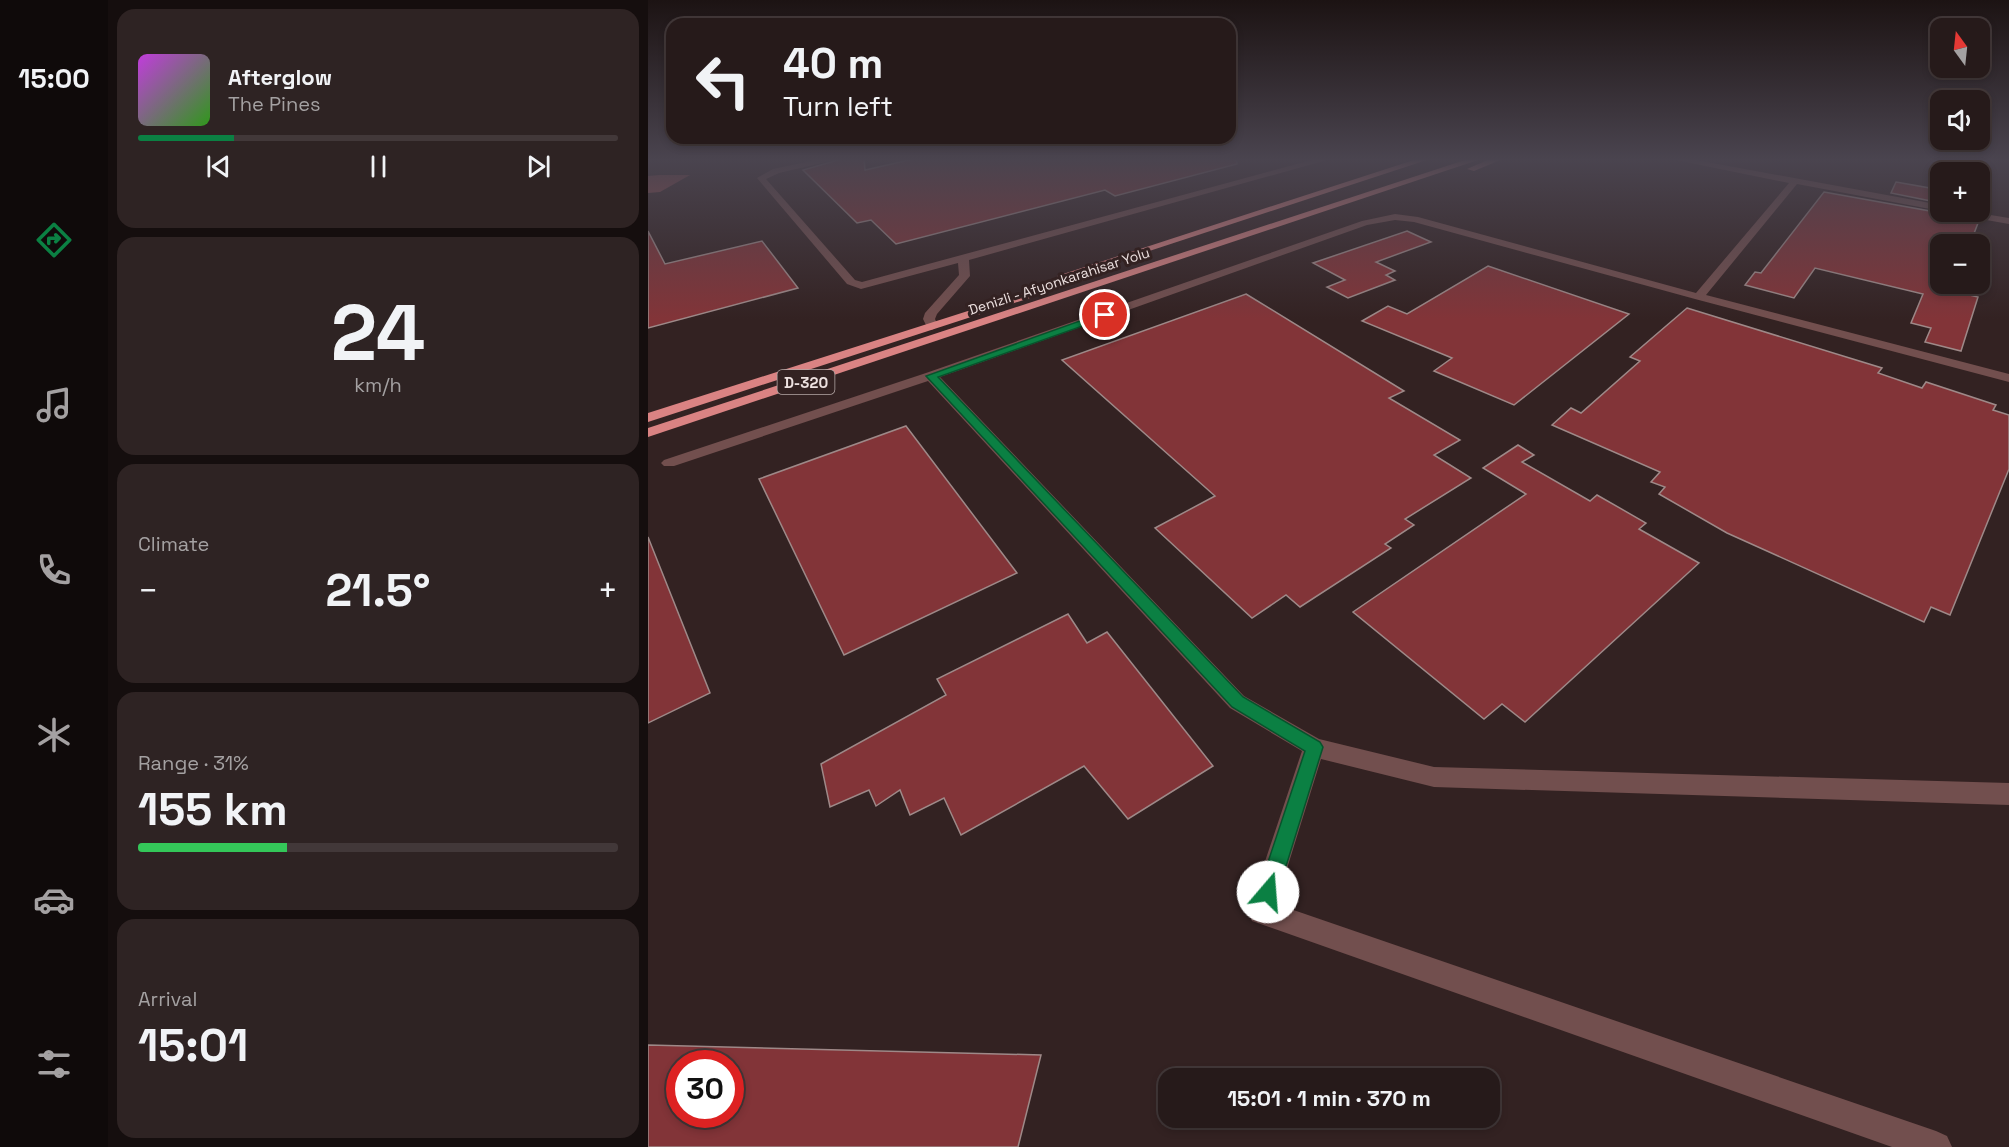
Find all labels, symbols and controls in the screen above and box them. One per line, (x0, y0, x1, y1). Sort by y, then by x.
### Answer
north arrow (1930, 18, 1990, 78)
map controls (1930, 18, 1990, 294)
text: 40 m (783, 37, 883, 90)
icon: left (684, 42, 762, 120)
text: 15:00 (18, 61, 90, 96)
text: Afterglow (228, 63, 332, 91)
text: Turn left (783, 89, 893, 124)
button: sound (1930, 90, 1990, 150)
text: The Pines (228, 91, 321, 117)
icon: previous (202, 150, 235, 183)
icon: pause (362, 150, 395, 183)
icon: next (522, 150, 555, 183)
button: + (1930, 162, 1990, 222)
icon: directions (33, 219, 75, 261)
button: − (1930, 234, 1990, 294)
street label: Denizli - Afyonkarahisar Yolu (966, 243, 1152, 319)
text: 24 (331, 283, 425, 383)
pin (1079, 289, 1130, 340)
icon: arrive (1088, 298, 1121, 331)
road number: D-320 (778, 370, 834, 394)
text: km/h (354, 372, 402, 398)
icon: music (33, 384, 75, 426)
text: Climate (138, 531, 209, 557)
icon: phone (33, 549, 75, 591)
text: 21.5° (325, 562, 431, 619)
text: − (138, 570, 158, 612)
text: + (598, 570, 618, 612)
icon: climate (33, 714, 75, 756)
text: Range · 31% (138, 750, 249, 776)
text: 155 km (138, 781, 288, 838)
position arrow (1236, 860, 1300, 924)
icon: car (33, 879, 75, 921)
text: Arrival (138, 986, 197, 1012)
text: 15:01 (138, 1017, 248, 1074)
icon: filters (33, 1043, 75, 1085)
speed limit sign: 30 (666, 1050, 744, 1128)
text: 15:01 · 1 min · 370 m (1227, 1084, 1431, 1112)

